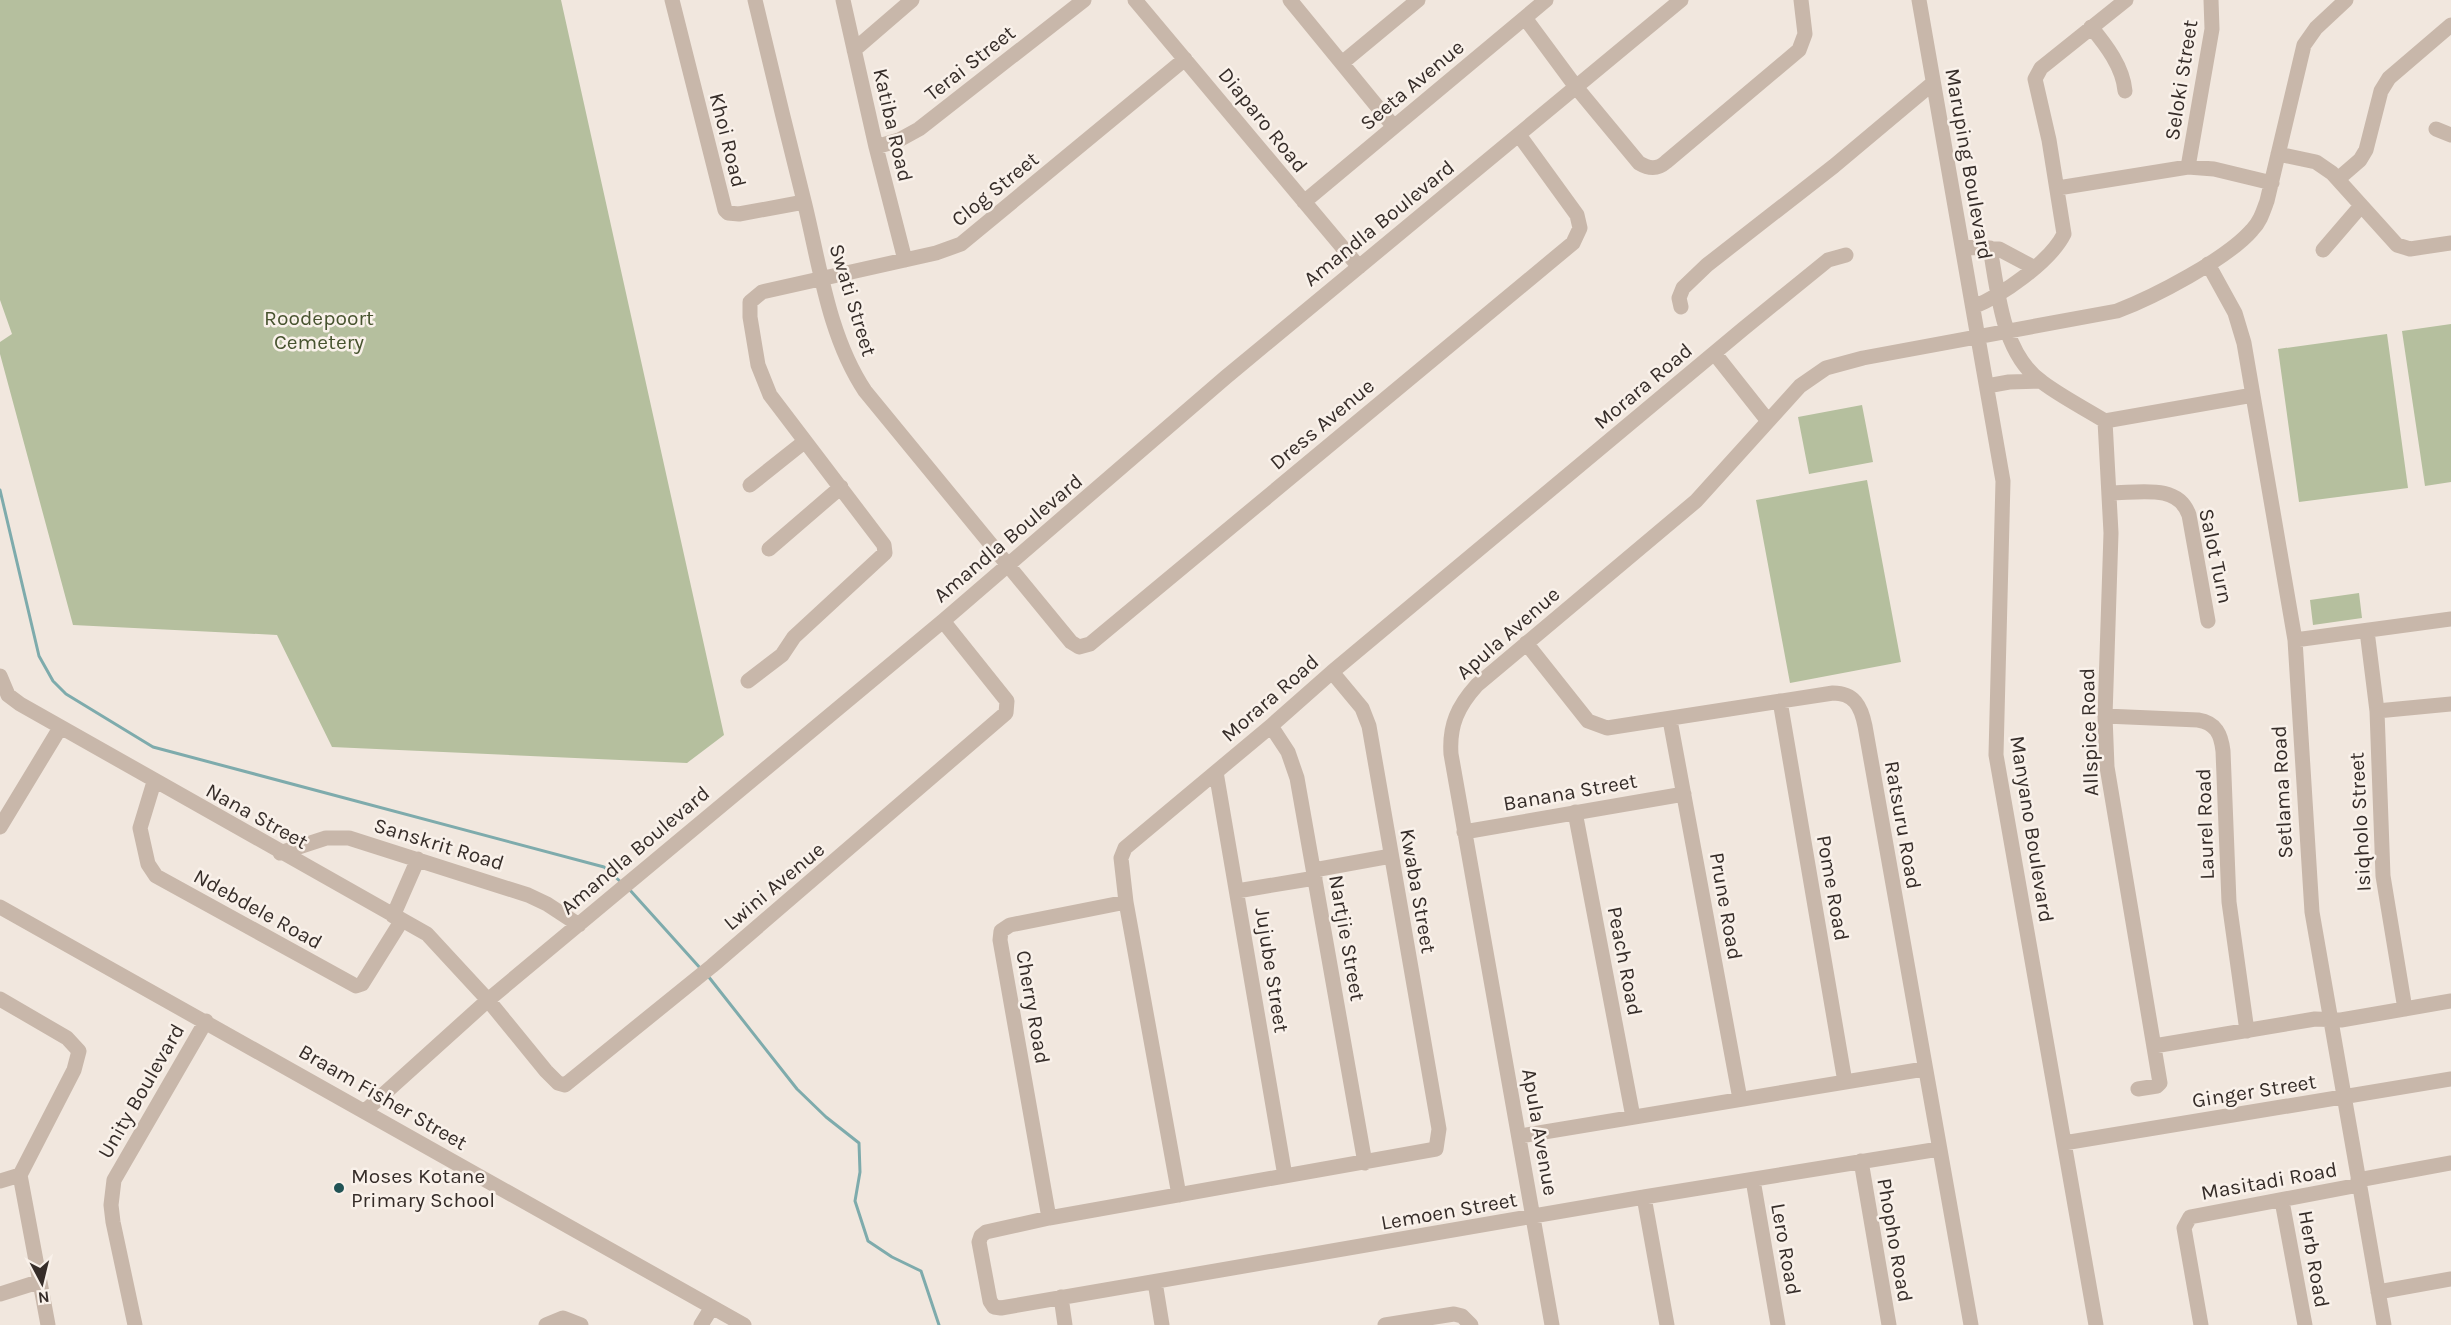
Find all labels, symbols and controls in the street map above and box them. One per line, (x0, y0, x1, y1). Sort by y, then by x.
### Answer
street label: Seloki Street (2160, 18, 2202, 142)
street label: Terai Street (920, 20, 1020, 106)
street label: Seeta Avenue (1355, 35, 1469, 135)
street label: Diaparo Road (1213, 63, 1313, 177)
street label: Katiba Road (868, 66, 918, 184)
street label: Maruping Boulevard (1940, 67, 1998, 261)
street label: Khoi Road (705, 90, 751, 190)
street label: Clog Street (947, 147, 1043, 231)
street label: Amandla Boulevard (1299, 155, 1459, 291)
street label: Swati Street (825, 241, 881, 359)
park label: Roodepoort Cemetery (264, 306, 374, 354)
street label: Morara Road (1589, 338, 1697, 434)
street label: Dress Avenue (1265, 374, 1379, 474)
street label: Amandla Boulevard (929, 469, 1087, 607)
street label: Salot Turn (2194, 506, 2238, 606)
street label: Apula Avenue (1452, 582, 1564, 684)
street label: Morara Road (1217, 649, 1323, 747)
street label: Allspice Road (2075, 667, 2103, 797)
street label: Setlama Road (2267, 725, 2297, 859)
street label: Manyano Boulevard (2005, 734, 2059, 924)
street label: Isiqholo Street (2344, 752, 2376, 892)
street label: Ratsuru Road (1880, 759, 1926, 891)
street label: Banana Street (1501, 768, 1639, 816)
street label: Laurel Road (2191, 768, 2219, 880)
street label: Nana Street (202, 778, 312, 854)
street label: Amandla Boulevard (556, 781, 714, 919)
street label: Sanskrit Road (371, 813, 507, 875)
street label: Kwaba Street (1395, 827, 1441, 955)
street label: Pome Road (1812, 833, 1854, 943)
street label: Lwini Avenue (719, 837, 829, 935)
street label: Prune Road (1705, 850, 1747, 962)
street label: Ndebdele Road (190, 864, 326, 954)
street label: Nartjie Street (1324, 873, 1370, 1003)
street label: Peach Road (1603, 904, 1647, 1018)
street label: Jujube Street (1250, 906, 1294, 1034)
street label: Cherry Road (1011, 948, 1055, 1066)
street label: Unity Boulevard (93, 1019, 189, 1163)
street label: Braam Fisher Street (295, 1039, 472, 1155)
street label: Apula Avenue (1517, 1067, 1563, 1197)
street label: Ginger Street (2190, 1069, 2318, 1113)
street label: Masitadi Road (2199, 1157, 2339, 1205)
place label: Moses Kotane Primary School (351, 1164, 495, 1212)
street label: Phopho Road (1872, 1176, 1918, 1304)
marker: Moses Kotane Primary School (332, 1181, 346, 1195)
street label: Lemoen Street (1379, 1187, 1519, 1235)
street label: Lero Road (1766, 1201, 1806, 1297)
street label: Herb Road (2294, 1209, 2334, 1309)
north arrow (12, 1253, 72, 1313)
text: N (37, 1287, 51, 1308)

